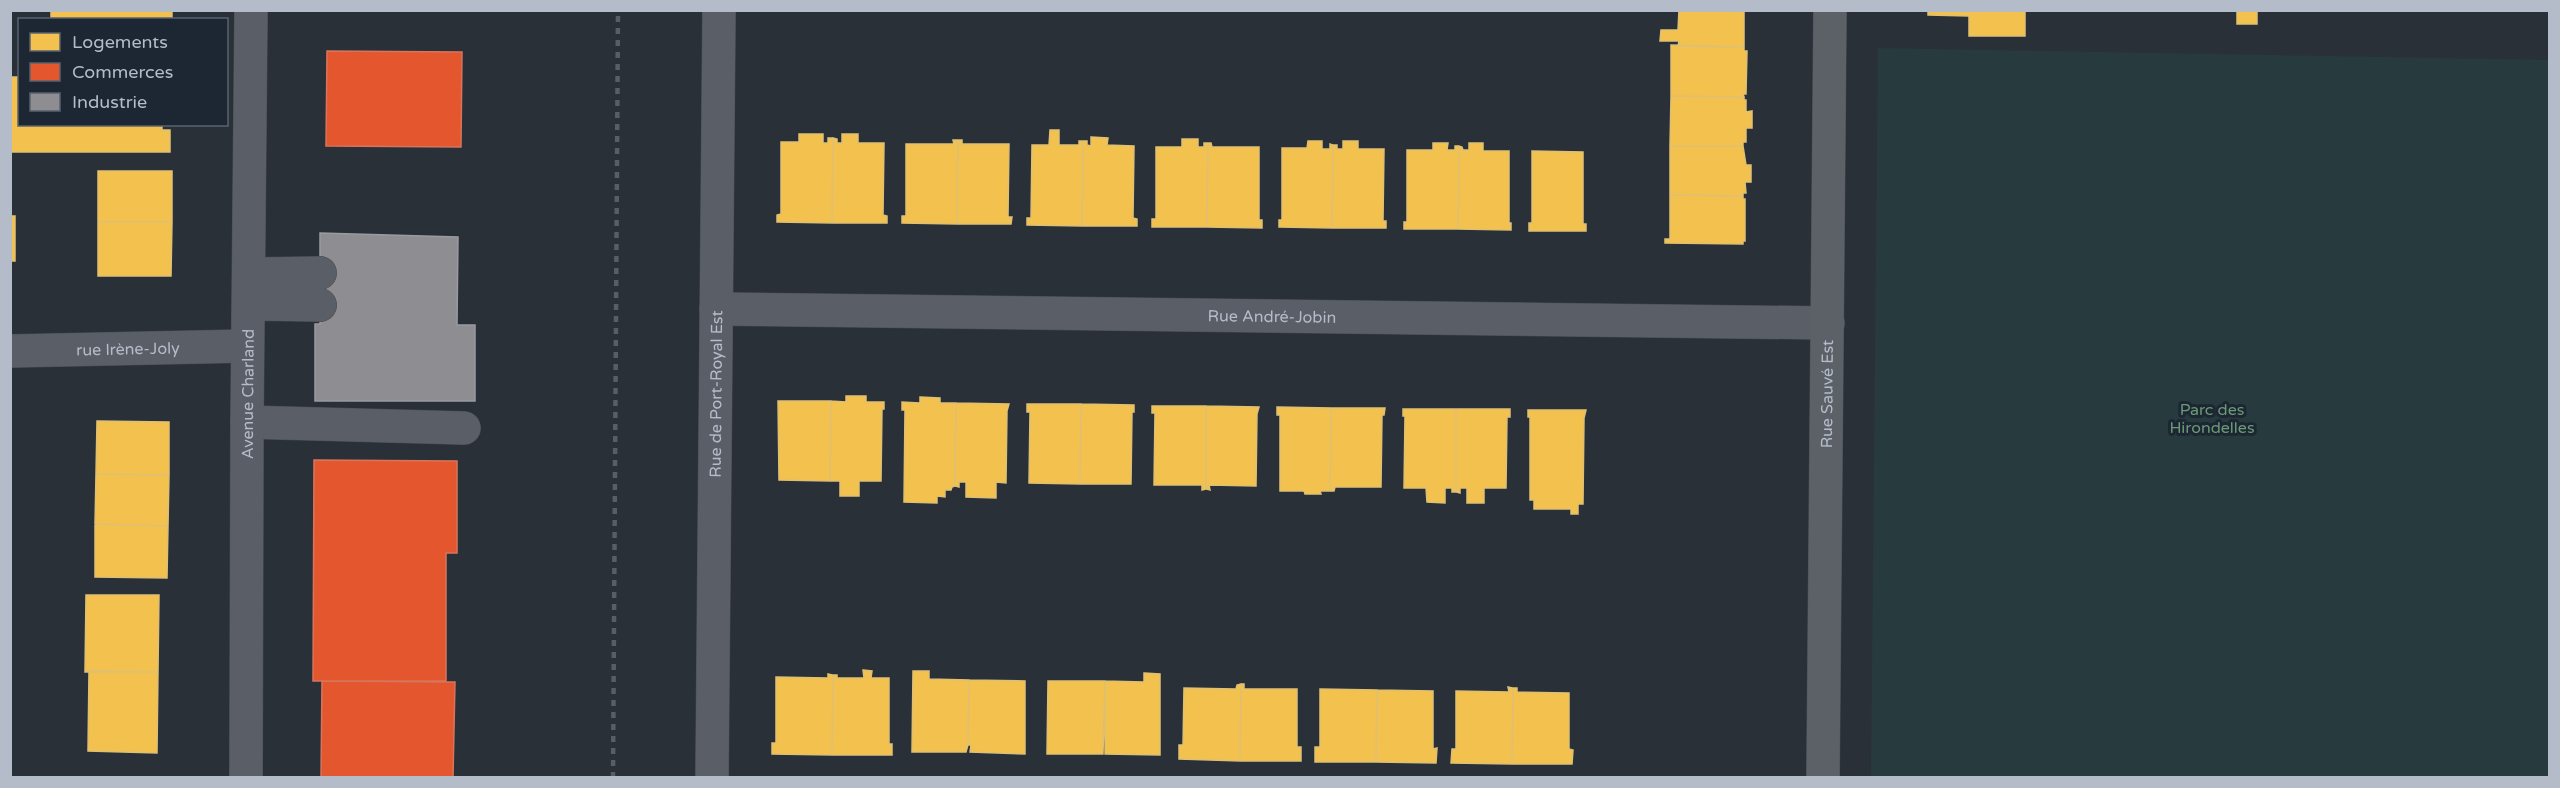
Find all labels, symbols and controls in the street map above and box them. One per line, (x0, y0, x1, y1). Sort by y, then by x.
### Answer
legend (18, 18, 228, 126)
text: Logements (72, 31, 168, 53)
text: Commerces (72, 61, 173, 83)
text: Industrie (72, 91, 147, 113)
street label: Rue André-Jobin (1208, 306, 1336, 328)
street label: Rue de Port-Royal Est (706, 310, 727, 478)
street label: Avenue Charland (238, 329, 259, 459)
street label: rue Irène-Joly (76, 338, 180, 361)
street label: Rue Sauvé Est (1817, 340, 1838, 448)
park label: Parc des Hirondelles (2169, 400, 2255, 438)

